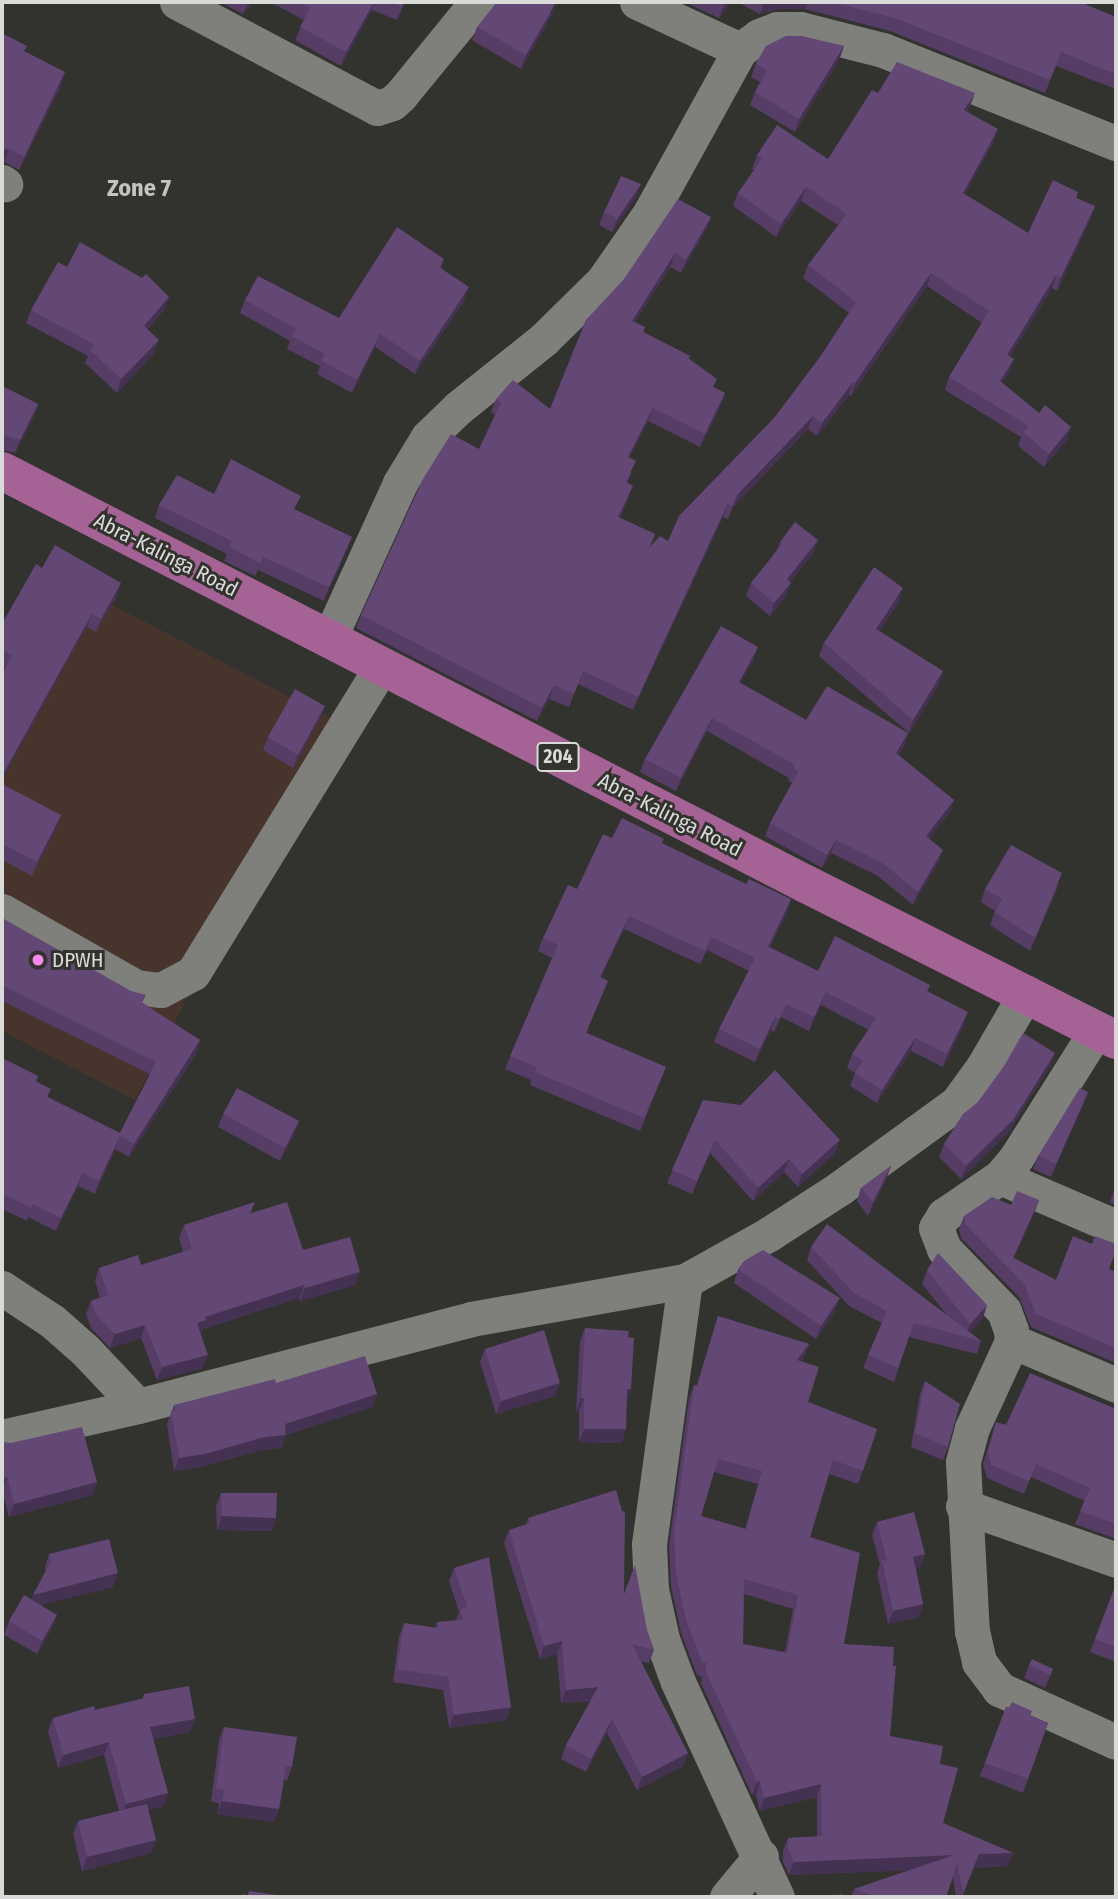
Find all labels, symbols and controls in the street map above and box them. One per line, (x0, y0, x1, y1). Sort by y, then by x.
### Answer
district label: Zone 7 (107, 175, 171, 203)
street label: Abra-Kalinga Road (90, 508, 242, 602)
road number: 204 (535, 742, 581, 772)
street label: Abra-Kalinga Road (594, 768, 746, 862)
place label: DPWH (52, 947, 103, 973)
marker: DPWH (30, 952, 46, 968)

